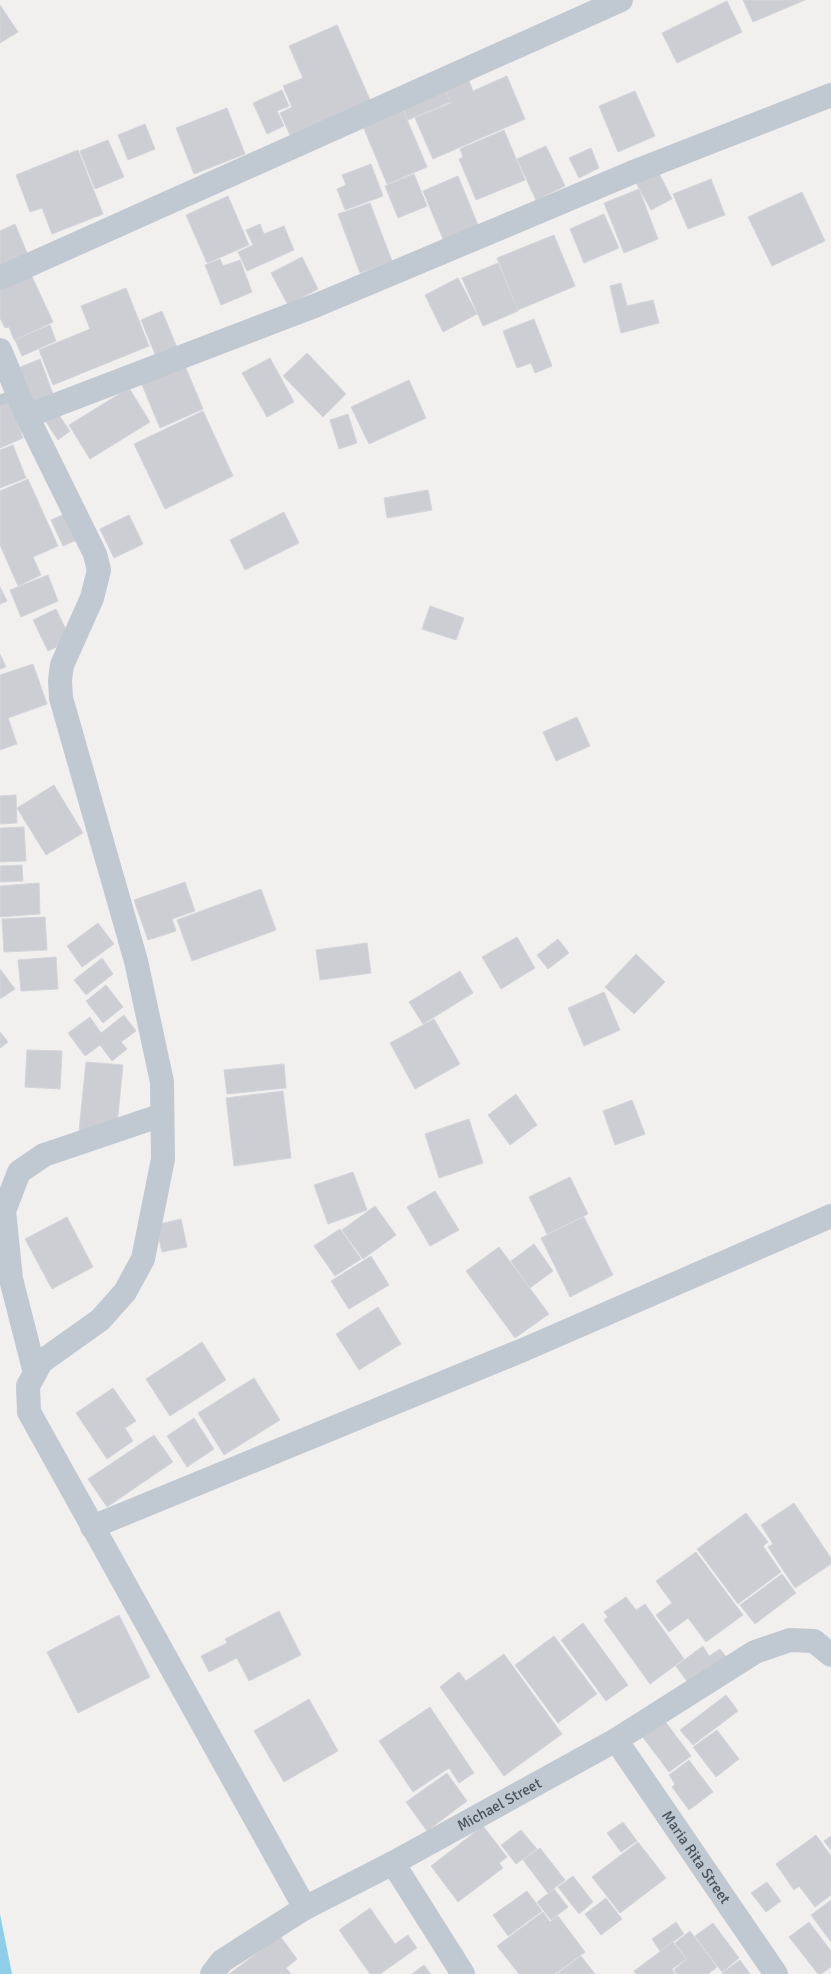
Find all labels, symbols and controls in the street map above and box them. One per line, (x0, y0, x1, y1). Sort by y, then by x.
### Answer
street label: Michael Street (454, 1774, 544, 1835)
street label: Maria Rita Street (658, 1807, 734, 1907)

